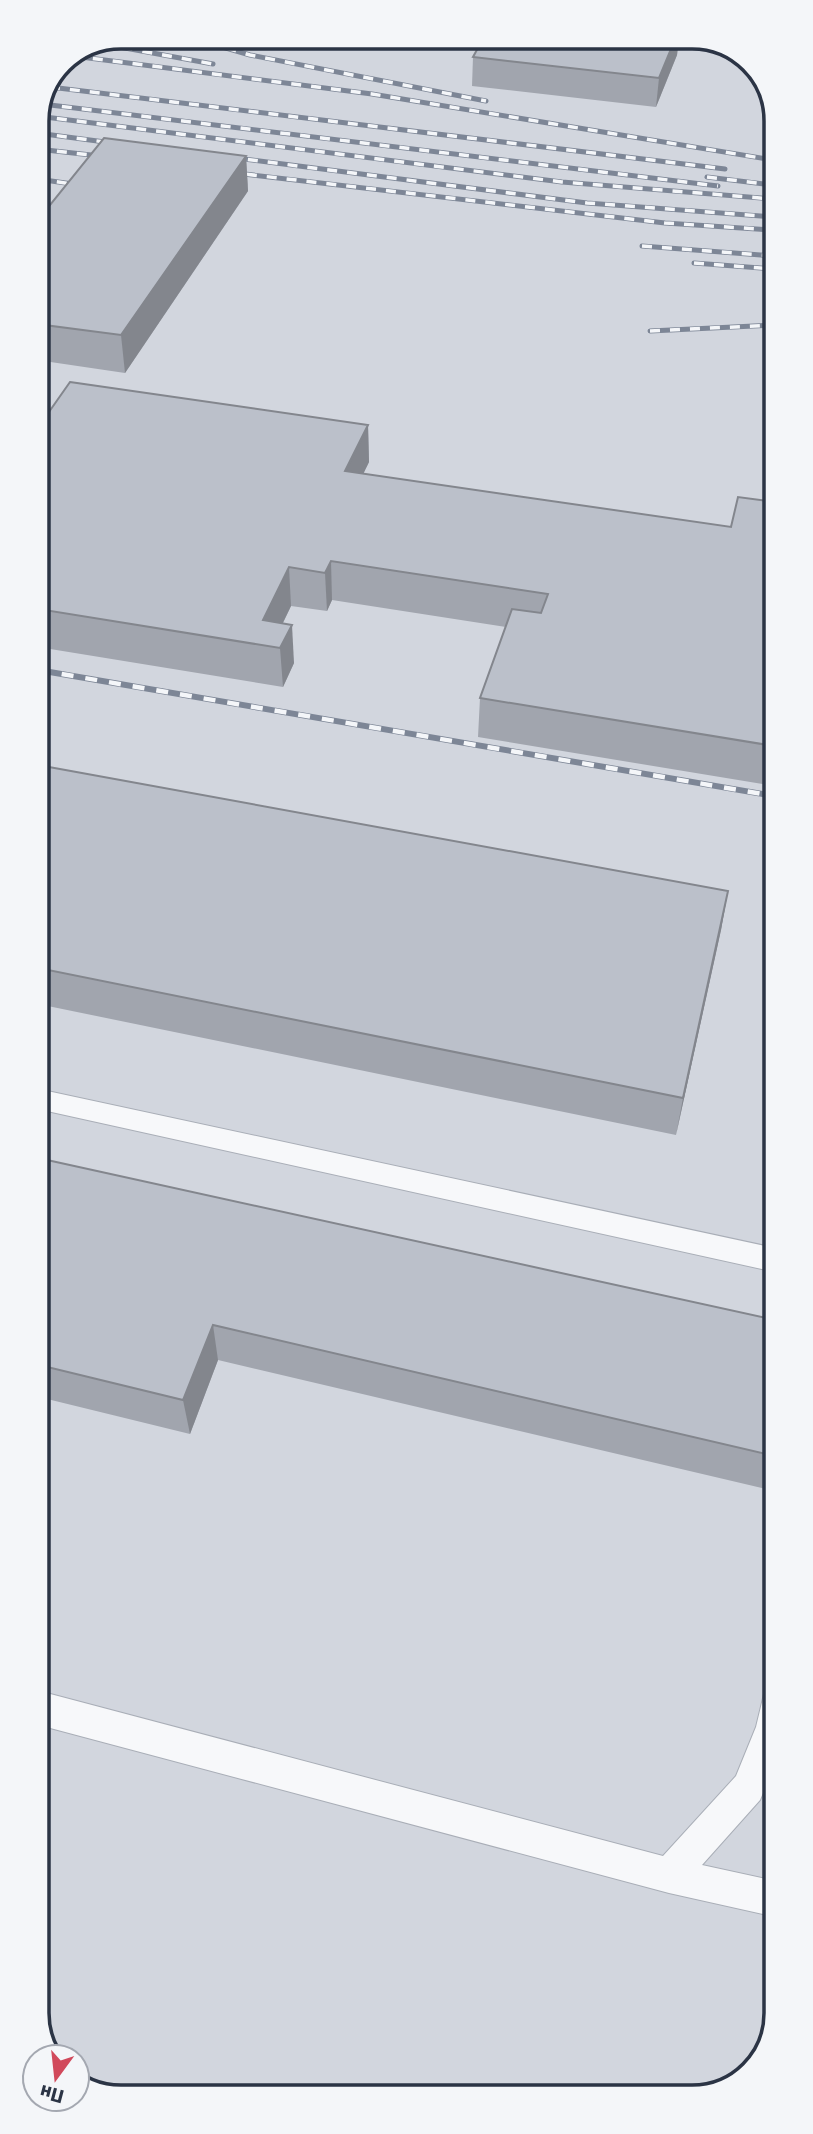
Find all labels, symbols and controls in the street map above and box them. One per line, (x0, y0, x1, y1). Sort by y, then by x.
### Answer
north arrow (21, 2043, 91, 2113)
text: Пн (37, 2080, 66, 2108)

